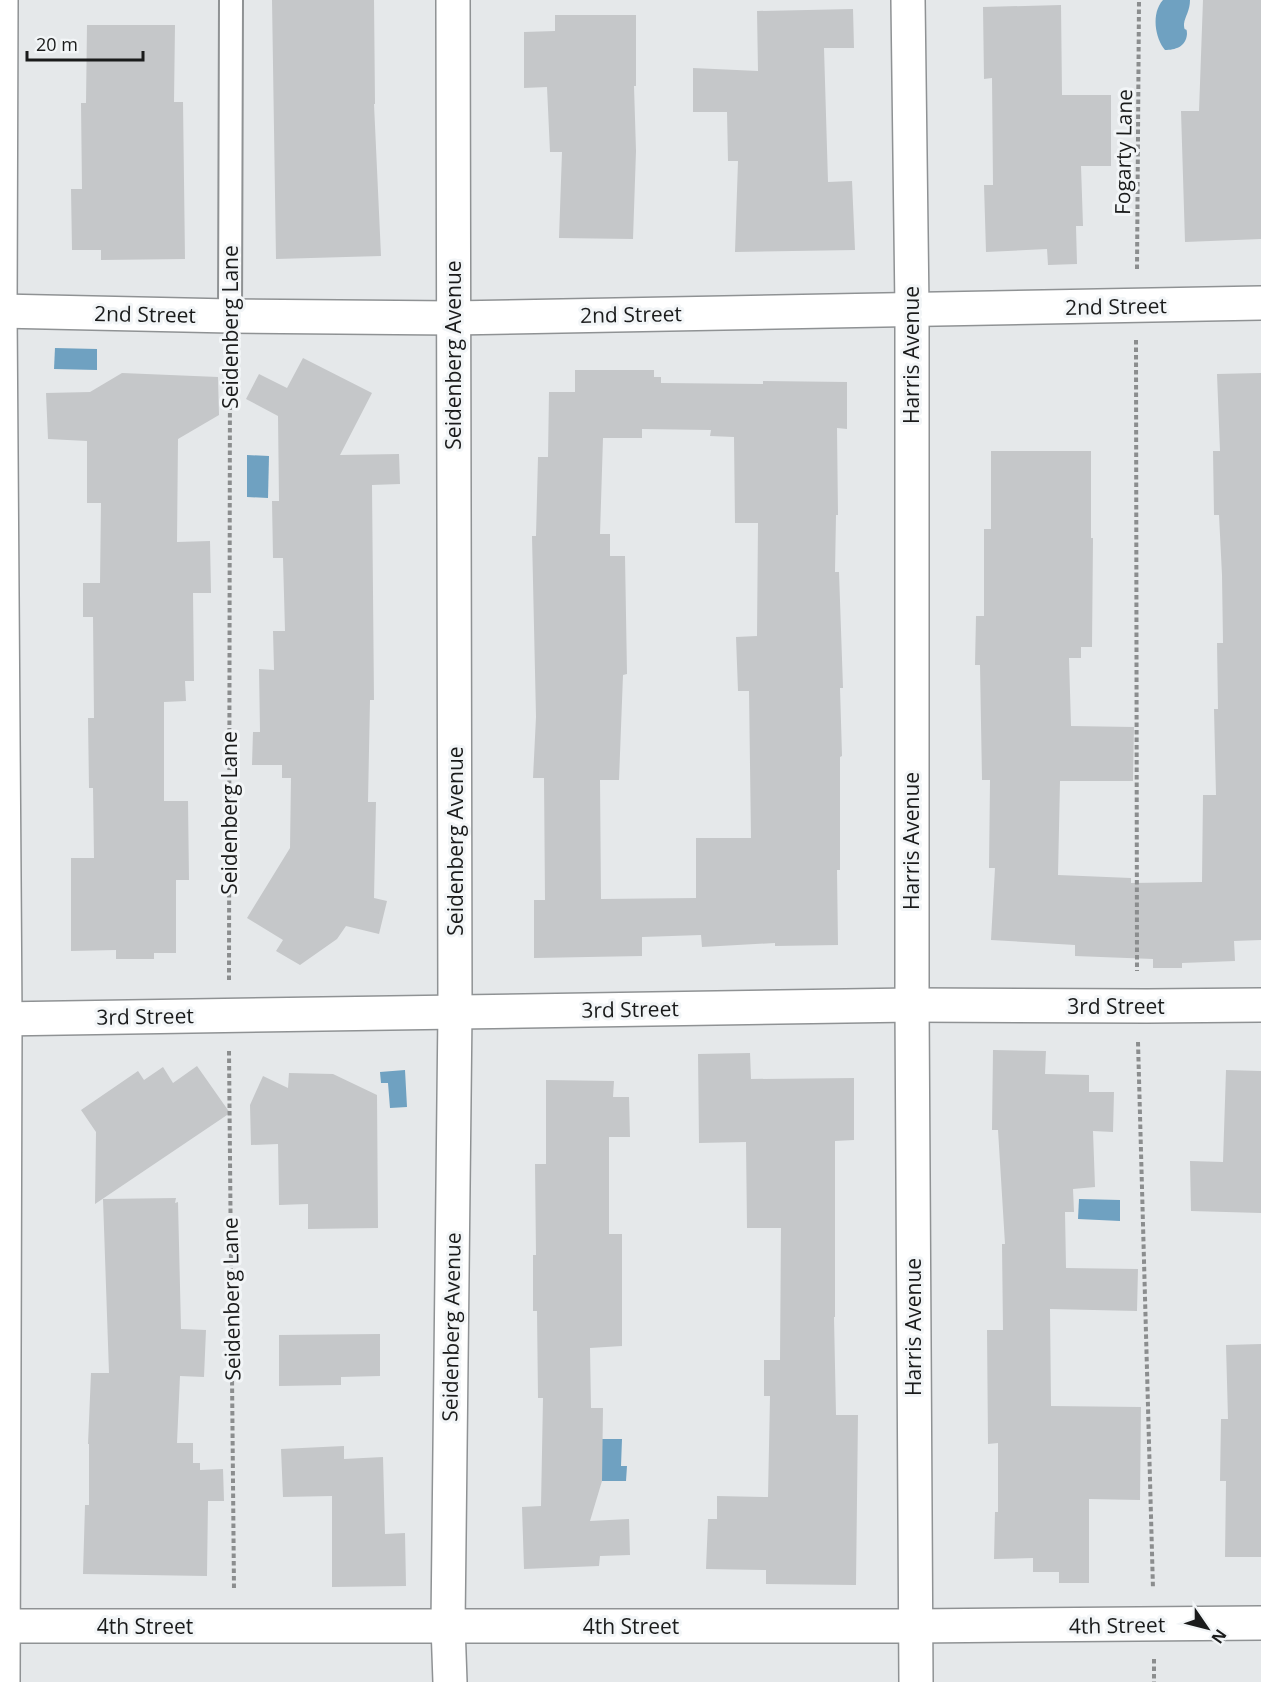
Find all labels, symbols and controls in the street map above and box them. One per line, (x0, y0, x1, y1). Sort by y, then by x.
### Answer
scale bar (27, 24, 142, 62)
text: 20 m (36, 32, 78, 56)
street label: Fogarty Lane (1108, 89, 1138, 215)
street label: Seidenberg Lane (216, 245, 244, 409)
street label: Seidenberg Avenue (439, 260, 467, 450)
street label: Harris Avenue (897, 286, 925, 424)
street label: 2nd Street (1065, 291, 1167, 321)
street label: 2nd Street (94, 299, 196, 329)
street label: 2nd Street (580, 299, 682, 329)
street label: Seidenberg Lane (215, 731, 243, 895)
street label: Seidenberg Avenue (441, 746, 469, 936)
street label: Harris Avenue (897, 772, 925, 910)
street label: 3rd Street (1067, 992, 1165, 1020)
street label: 3rd Street (581, 994, 679, 1024)
street label: 3rd Street (96, 1001, 194, 1031)
street label: Seidenberg Lane (216, 1217, 246, 1381)
street label: Seidenberg Avenue (435, 1232, 467, 1422)
street label: Harris Avenue (899, 1258, 927, 1396)
north arrow (1177, 1598, 1237, 1658)
street label: 4th Street (1069, 1610, 1165, 1640)
street label: 4th Street (97, 1612, 193, 1640)
street label: 4th Street (583, 1612, 679, 1640)
text: N (1207, 1625, 1232, 1648)

